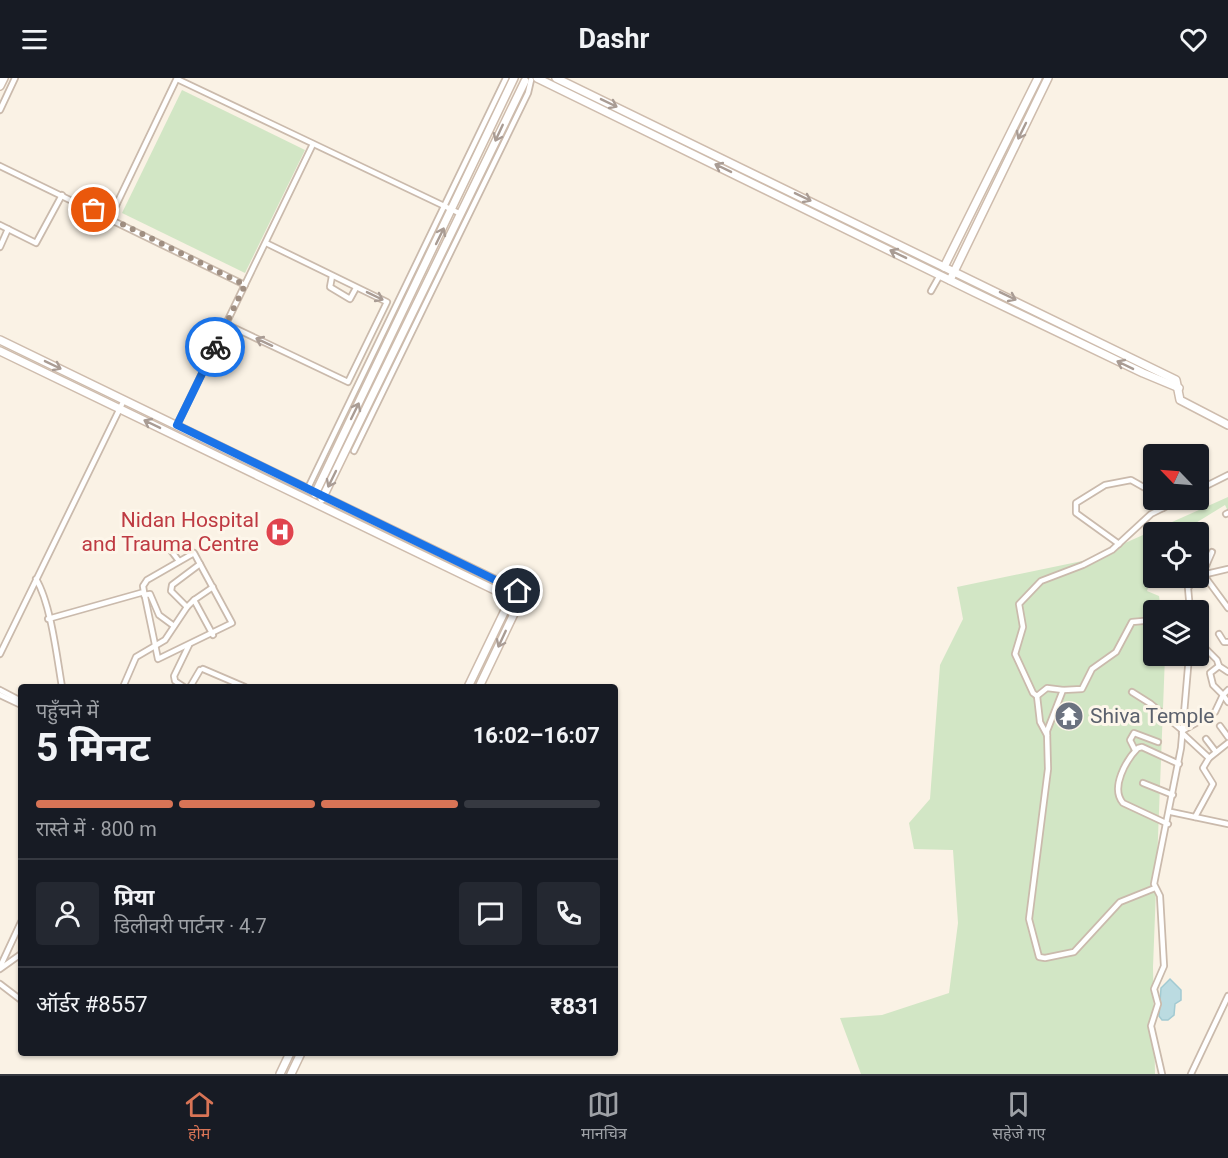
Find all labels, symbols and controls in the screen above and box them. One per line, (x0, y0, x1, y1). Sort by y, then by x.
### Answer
icon: menu (18, 23, 51, 56)
text: Dashr (579, 23, 649, 55)
icon: heart (1177, 23, 1210, 56)
one-way arrow (599, 98, 617, 110)
one-way arrow (1016, 121, 1028, 139)
one-way arrow (493, 123, 505, 141)
one-way arrow (714, 162, 732, 174)
pin (68, 184, 119, 235)
one-way arrow (794, 192, 812, 204)
icon: bag (77, 193, 110, 226)
one-way arrow (435, 227, 447, 245)
one-way arrow (889, 247, 907, 259)
one-way arrow (998, 290, 1016, 302)
one-way arrow (365, 291, 383, 303)
courier (185, 317, 245, 377)
icon: bike (199, 331, 232, 364)
one-way arrow (256, 336, 274, 348)
one-way arrow (1117, 358, 1135, 370)
one-way arrow (43, 360, 61, 372)
one-way arrow (350, 403, 362, 421)
one-way arrow (144, 418, 162, 429)
north arrow (1143, 444, 1209, 510)
map controls (1143, 444, 1209, 666)
one-way arrow (326, 469, 338, 487)
place label: Nidan Hospital and Trauma Centre (81, 508, 259, 556)
hospital icon: Nidan Hospital and Trauma Centre (264, 516, 296, 548)
button: locate (1143, 522, 1209, 588)
pin (492, 565, 543, 616)
icon: home (501, 574, 534, 607)
button: layers (1143, 600, 1209, 666)
one-way arrow (495, 630, 507, 648)
text: पहुँचने में (36, 699, 99, 723)
temple icon: Shiva Temple (1053, 700, 1085, 732)
place label: Shiva Temple (1090, 704, 1214, 728)
text: 16:02–16:07 (473, 723, 600, 748)
text: 5 मिनट (36, 725, 150, 771)
text: रास्ते में · 800 m (36, 817, 157, 841)
button: person (36, 882, 99, 945)
button: chat (459, 882, 522, 945)
button: phone (537, 882, 600, 945)
text: प्रिया (114, 885, 154, 910)
text: डिलीवरी पार्टनर · 4.7 (114, 914, 267, 938)
text: ऑर्डर #8557 (36, 992, 148, 1017)
text: ₹831 (551, 994, 600, 1019)
tab: होम (183, 1088, 216, 1146)
tab: मानचित्र (581, 1088, 627, 1146)
tab: सहेजे गए (992, 1088, 1045, 1146)

